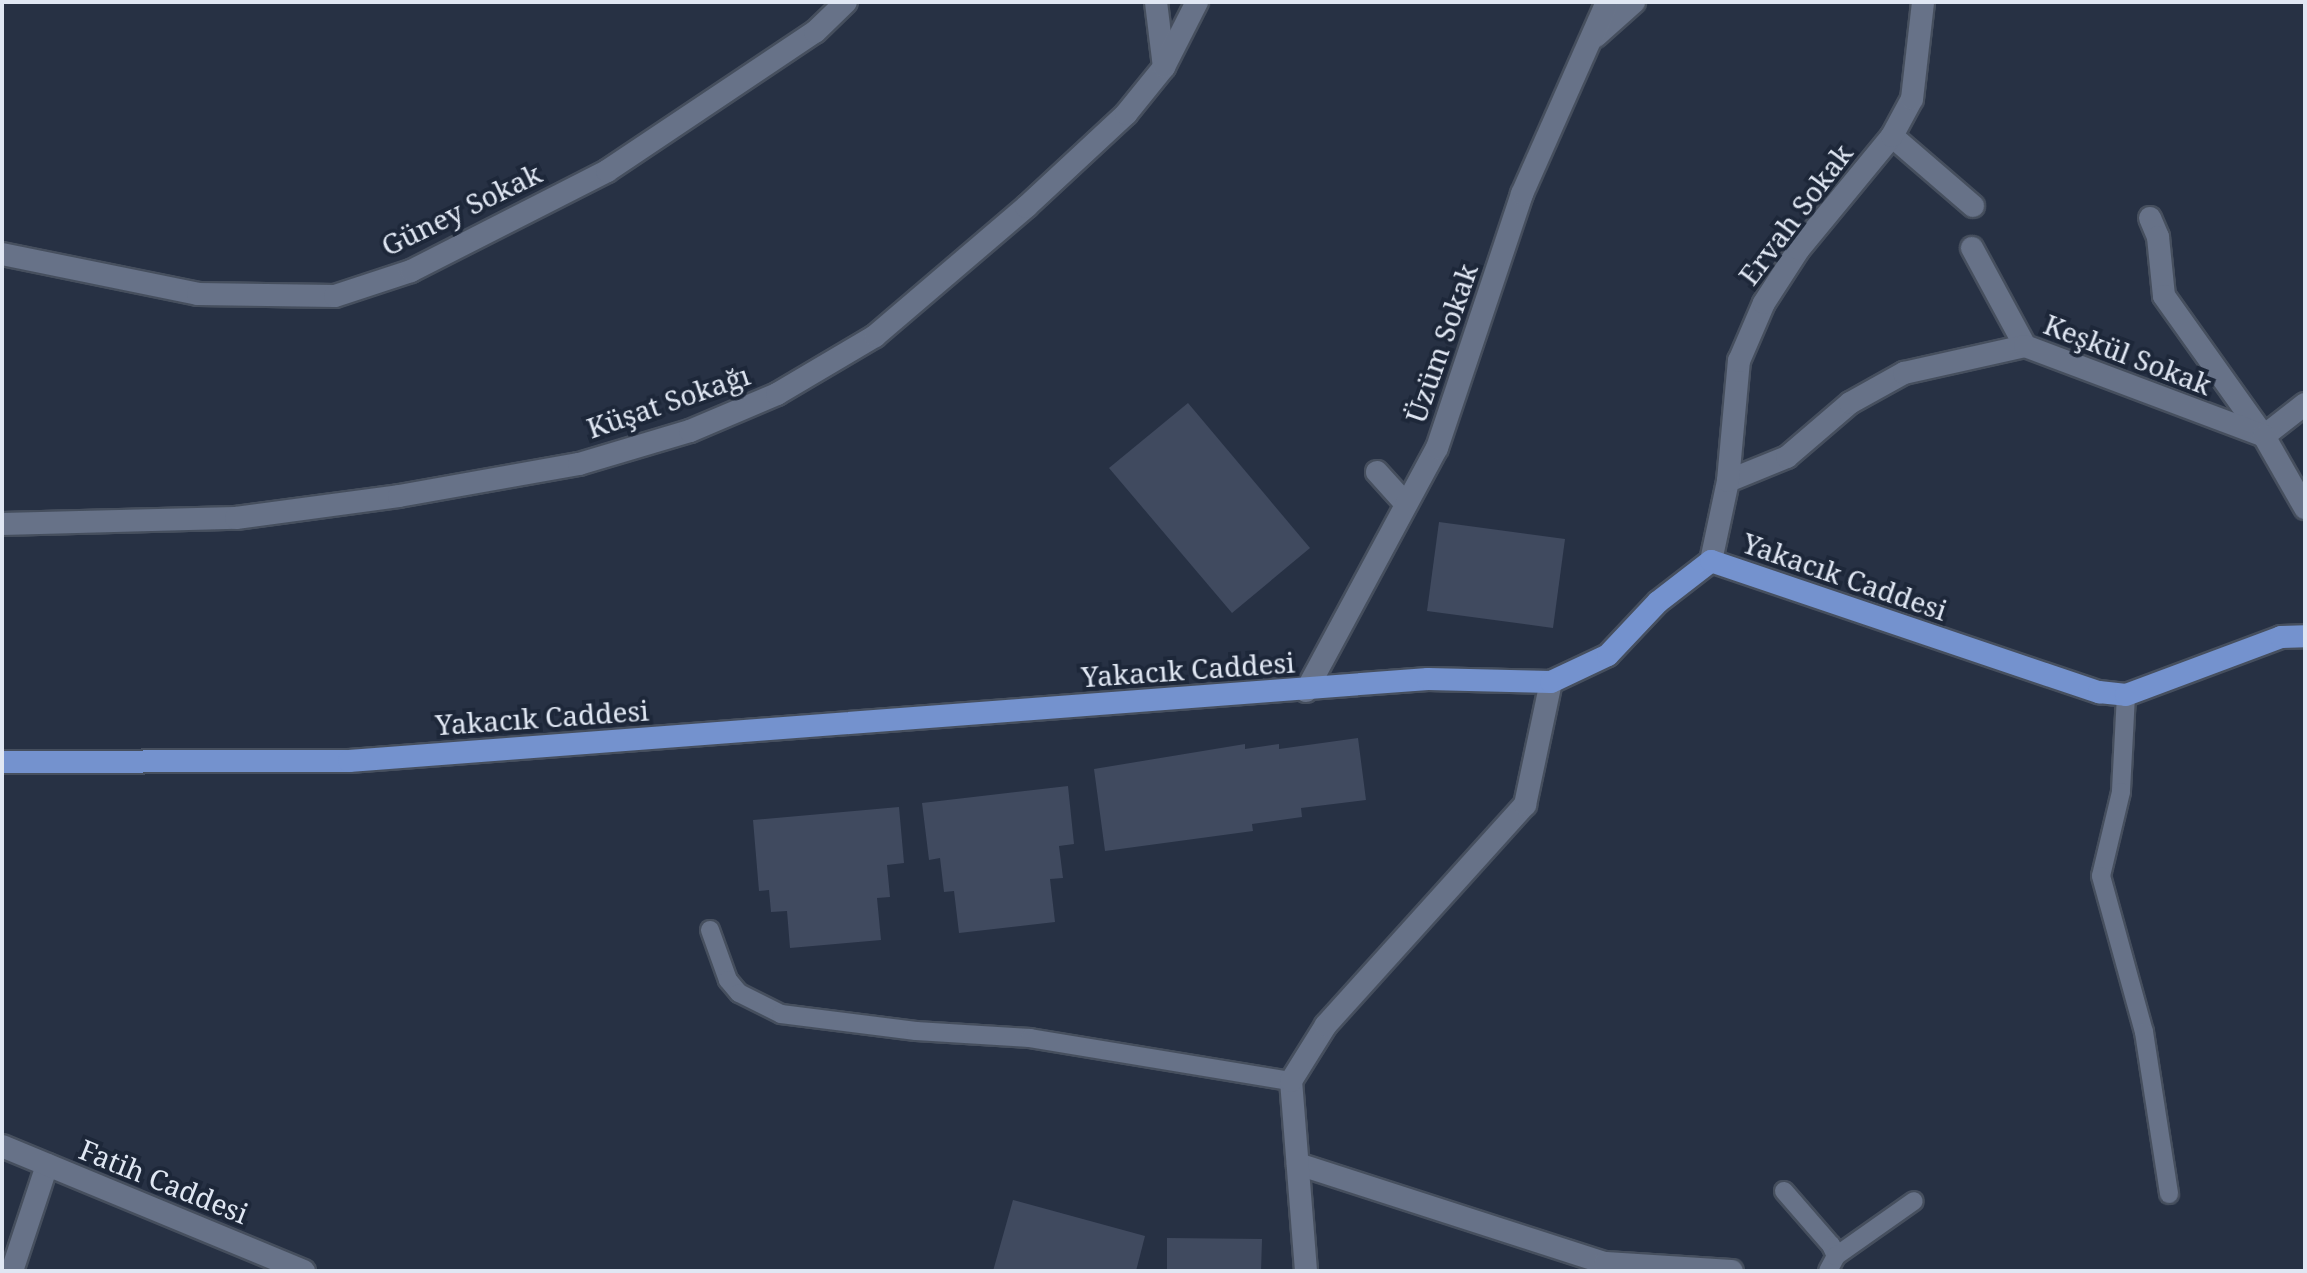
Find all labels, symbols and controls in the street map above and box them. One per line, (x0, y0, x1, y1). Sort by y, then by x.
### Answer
street label: Ervah Sokak (1731, 137, 1859, 291)
street label: Güney Sokak (376, 156, 546, 262)
street label: Üzüm Sokak (1398, 259, 1484, 427)
street label: Keşkül Sokak (2040, 307, 2216, 401)
street label: Küşat Sokağı (582, 357, 754, 445)
street label: Yakacık Caddesi (1738, 525, 1952, 627)
street label: Yakacık Caddesi (1080, 645, 1296, 693)
street label: Yakacık Caddesi (434, 693, 650, 741)
street label: Fatih Caddesi (75, 1132, 253, 1230)

